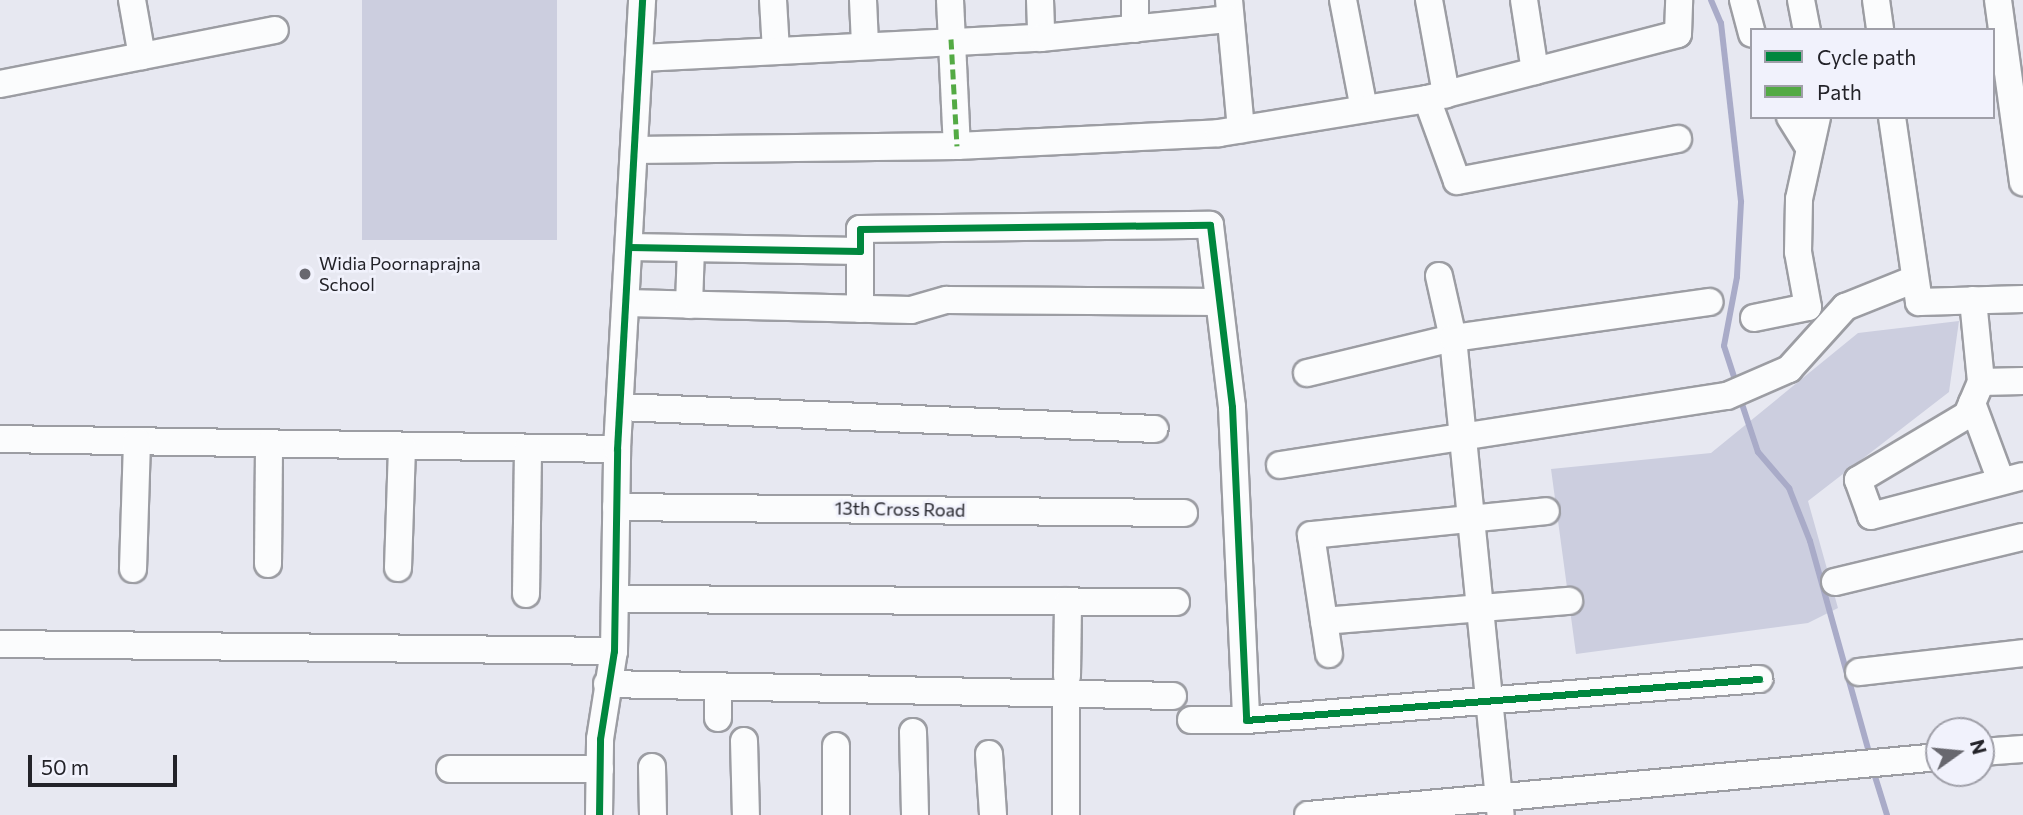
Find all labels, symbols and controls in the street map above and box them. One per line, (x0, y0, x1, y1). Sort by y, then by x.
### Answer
legend (1750, 28, 1995, 119)
text: Cycle path (1817, 44, 1916, 69)
text: Path (1817, 79, 1862, 104)
place label: Widia Poornaprajna School (319, 253, 481, 296)
marker: Widia Poornaprajna School (297, 266, 313, 282)
street label: 13th Cross Road (834, 497, 966, 521)
north arrow (1925, 717, 1995, 787)
text: N (1966, 737, 1992, 757)
scale bar (32, 742, 180, 786)
text: 50 m (41, 754, 89, 779)

